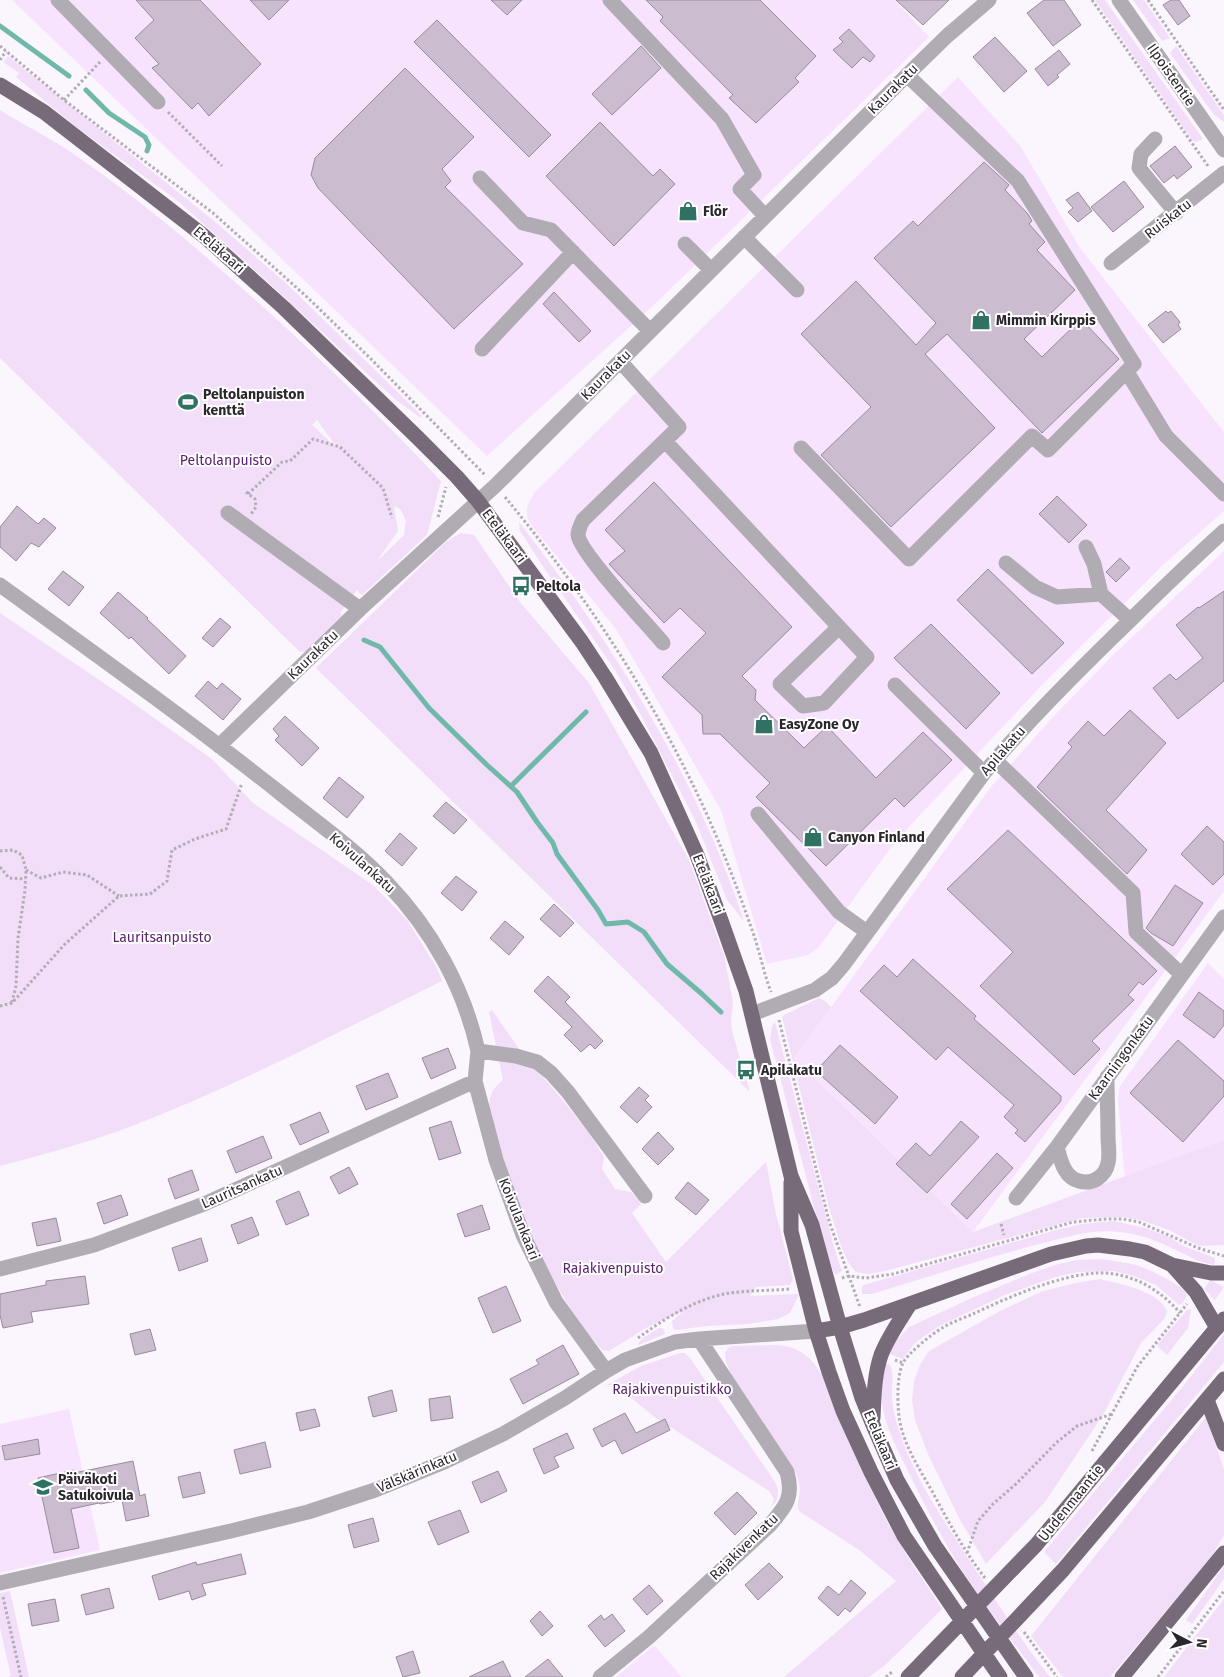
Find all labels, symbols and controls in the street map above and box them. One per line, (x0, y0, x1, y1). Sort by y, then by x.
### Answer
street label: Ilpoistentie (1143, 40, 1199, 110)
street label: Kaurakatu (864, 60, 922, 118)
street label: Ruiskatu (1141, 195, 1195, 243)
shop icon: Flör (677, 200, 699, 222)
place label: Flör (703, 203, 728, 220)
street label: Eteläkaari (190, 223, 248, 277)
shop icon: Mimmin Kirppis (970, 309, 992, 331)
place label: Mimmin Kirppis (996, 312, 1096, 329)
street label: Kaurakatu (577, 346, 635, 404)
place label: Peltolanpuiston kenttä (203, 386, 305, 419)
sports icon: Peltolanpuiston kenttä (177, 391, 199, 413)
park label: Peltolanpuisto (180, 452, 272, 469)
street label: Eteläkaari (478, 506, 530, 566)
bus stop icon: Peltola (510, 575, 532, 597)
place label: Peltola (536, 578, 581, 595)
street label: Kaurakatu (284, 627, 342, 683)
shop icon: EasyZone Oy (753, 713, 775, 735)
place label: EasyZone Oy (779, 716, 860, 733)
street label: Apilakatu (977, 723, 1029, 779)
shop icon: Canyon Finland (802, 826, 824, 848)
street label: Koivulankatu (326, 829, 398, 897)
place label: Canyon Finland (828, 829, 925, 846)
street label: Eteläkaari (689, 852, 727, 916)
park label: Lauritsanpuisto (112, 929, 212, 946)
street label: Kaarningonkatu (1085, 1012, 1157, 1104)
bus stop icon: Apilakatu (735, 1059, 757, 1081)
place label: Apilakatu (760, 1062, 822, 1079)
street label: Lauritsankatu (199, 1162, 285, 1212)
street label: Koivulankaari (495, 1176, 543, 1262)
park label: Rajakivenpuisto (562, 1260, 664, 1277)
park label: Rajakivenpuistikko (612, 1381, 732, 1398)
street label: Eteläkaari (860, 1408, 900, 1472)
street label: Välskärinkatu (374, 1448, 460, 1496)
street label: Uudenmaantie (1035, 1461, 1107, 1545)
place label: Päiväkoti Satukoivula (58, 1471, 134, 1504)
school or university icon: Päiväkoti Satukoivula (32, 1476, 54, 1498)
street label: Rajakivenkatu (706, 1510, 782, 1584)
north arrow (1164, 1617, 1214, 1667)
text: N (1192, 1638, 1210, 1649)

